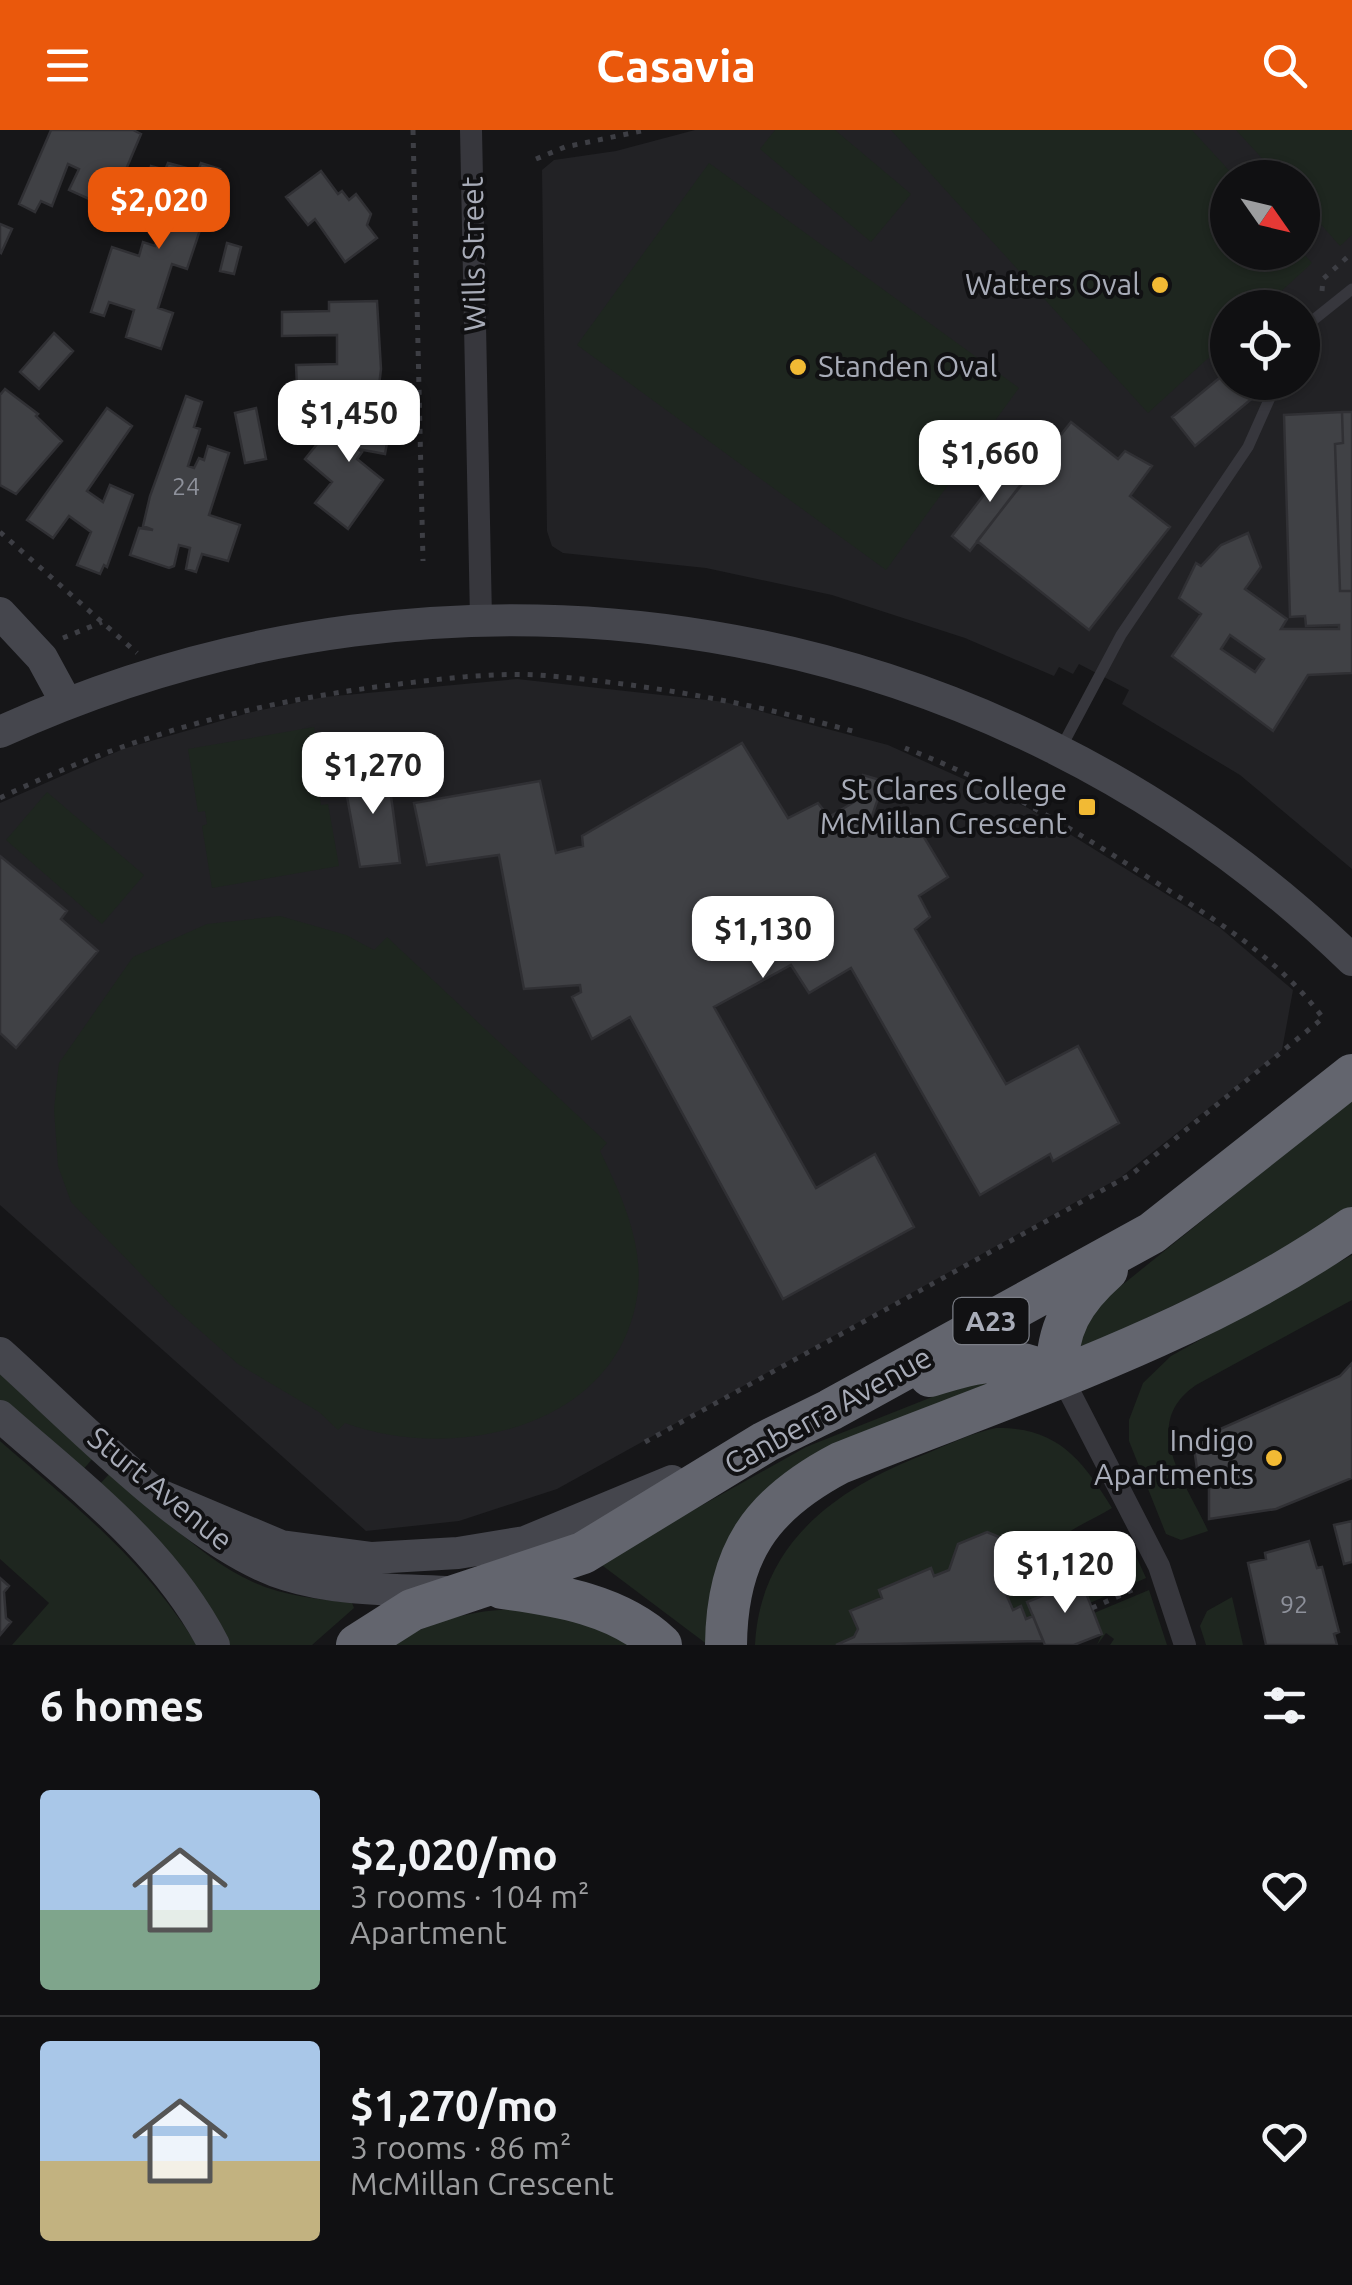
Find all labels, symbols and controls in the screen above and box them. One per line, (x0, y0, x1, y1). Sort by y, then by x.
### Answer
icon: menu (40, 38, 95, 93)
icon: search (1257, 38, 1312, 93)
text: Casavia (596, 40, 756, 91)
north arrow (1210, 160, 1320, 270)
map controls (1210, 160, 1320, 400)
pin: $2,020 (78, 167, 240, 252)
street label: Wills Street (455, 176, 491, 332)
text: $2,020 (110, 181, 208, 217)
place label: Watters Oval (965, 267, 1140, 301)
marker: Watters Oval (1149, 274, 1171, 296)
button: locate (1210, 290, 1320, 400)
place label: Standen Oval (818, 349, 997, 383)
marker: Standen Oval (787, 356, 809, 378)
pin: $1,450 (268, 380, 430, 465)
text: $1,450 (300, 394, 398, 430)
pin: $1,660 (909, 420, 1071, 505)
text: $1,660 (941, 434, 1039, 470)
house number: 24 (172, 472, 200, 500)
pin: $1,270 (292, 732, 454, 817)
text: $1,270 (324, 746, 422, 782)
place label: St Clares College McMillan Crescent (820, 772, 1067, 840)
marker: St Clares College McMillan Crescent (1076, 796, 1098, 818)
pin: $1,130 (682, 896, 844, 981)
text: $1,130 (714, 910, 812, 946)
road number: A23 (954, 1298, 1028, 1344)
street label: Canberra Avenue (718, 1339, 937, 1481)
street label: Sturt Avenue (82, 1420, 240, 1557)
place label: Indigo Apartments (1094, 1423, 1254, 1491)
marker: Indigo Apartments (1263, 1447, 1285, 1469)
pin: $1,120 (984, 1531, 1146, 1616)
text: $1,120 (1016, 1545, 1114, 1581)
house number: 92 (1280, 1590, 1308, 1618)
icon: filters (1257, 1678, 1312, 1733)
text: 6 homes (40, 1682, 204, 1729)
icon: home (120, 1830, 240, 1950)
text: $2,020/mo (350, 1831, 558, 1878)
icon: heart (1257, 1863, 1312, 1918)
text: 3 rooms · 104 m² (350, 1878, 590, 1914)
text: Apartment (350, 1914, 507, 1950)
icon: home (120, 2081, 240, 2201)
text: $1,270/mo (350, 2082, 558, 2129)
icon: heart (1257, 2114, 1312, 2169)
text: 3 rooms · 86 m² (350, 2129, 571, 2165)
text: McMillan Crescent (350, 2165, 614, 2201)

